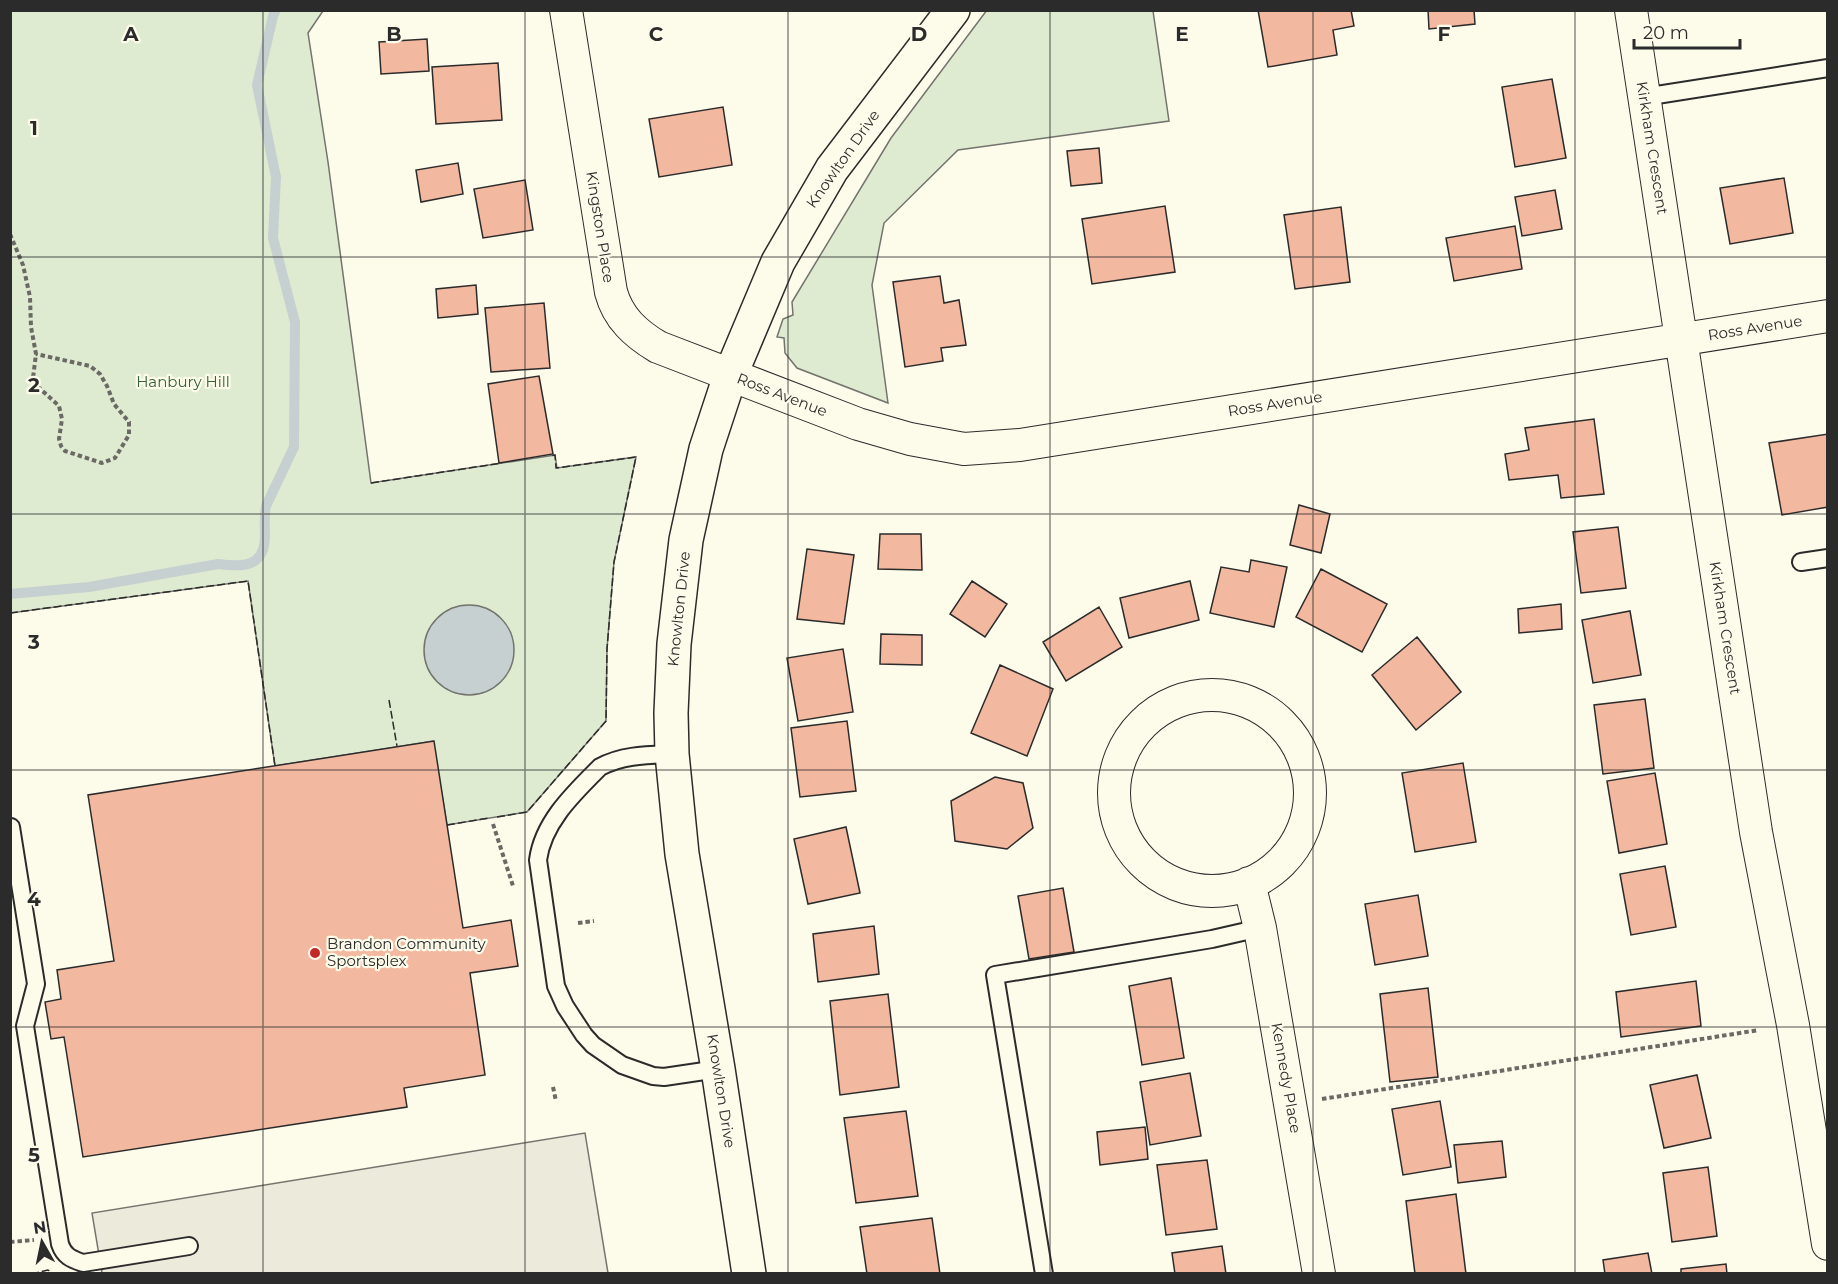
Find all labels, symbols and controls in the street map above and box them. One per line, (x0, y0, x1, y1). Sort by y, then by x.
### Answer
scale bar (1634, 12, 1740, 50)
text: A (122, 22, 139, 46)
text: B (386, 22, 402, 46)
text: C (649, 22, 664, 46)
text: D (911, 22, 927, 46)
text: E (1175, 22, 1189, 46)
text: F (1438, 22, 1451, 46)
text: 20 m (1643, 22, 1689, 44)
street label: Kirkham Crescent (1633, 80, 1672, 216)
street label: Knowlton Drive (802, 106, 883, 211)
text: 1 (30, 116, 38, 140)
street label: Kingston Place (582, 170, 619, 284)
street label: Ross Avenue (1706, 311, 1804, 344)
street label: Ross Avenue (734, 369, 830, 421)
park label: Hanbury Hill (136, 372, 230, 391)
text: 2 (28, 373, 40, 397)
street label: Ross Avenue (1226, 387, 1324, 420)
street label: Knowlton Drive (663, 551, 694, 667)
street label: Kirkham Crescent (1706, 560, 1745, 696)
text: 3 (27, 630, 40, 654)
text: 4 (27, 887, 41, 911)
place label: Brandon Community Sportsplex (327, 934, 487, 970)
marker: Brandon Community Sportsplex (308, 946, 322, 960)
street label: Kennedy Place (1267, 1021, 1306, 1135)
street label: Knowlton Drive (703, 1032, 740, 1149)
text: 5 (28, 1143, 40, 1167)
north arrow (12, 1212, 72, 1272)
text: N (32, 1217, 48, 1238)

